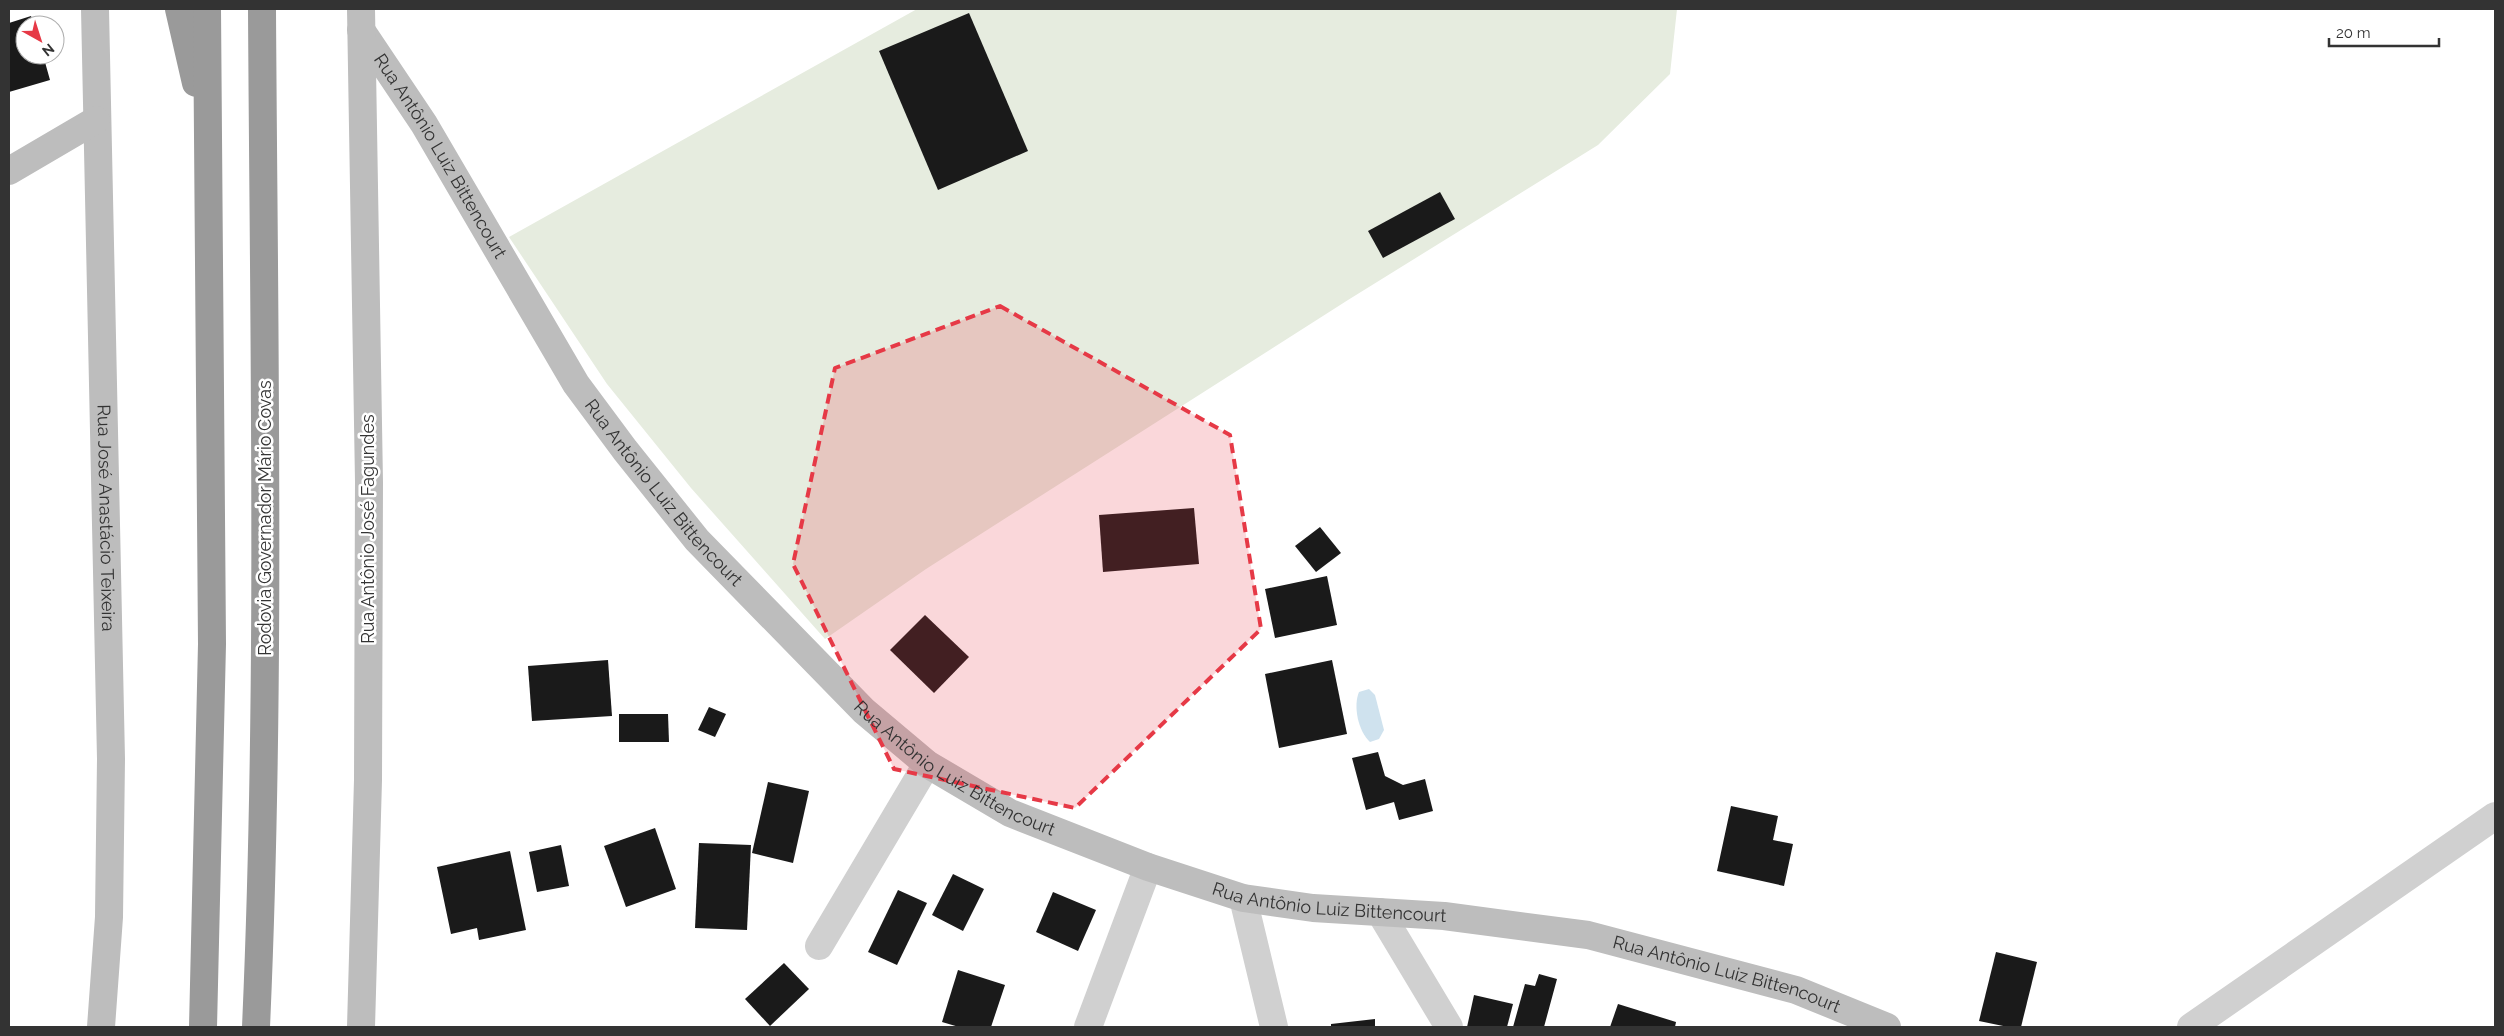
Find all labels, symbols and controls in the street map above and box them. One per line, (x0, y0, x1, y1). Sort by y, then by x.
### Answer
north arrow (15, 15, 65, 65)
scale bar (2329, 15, 2439, 47)
text: 20 m (2336, 24, 2371, 42)
text: N (39, 41, 57, 60)
street label: Rua Antônio Luiz Bittencourt (370, 50, 511, 262)
street label: Rodovia Governador Mário Covas (254, 380, 275, 656)
street label: Rua Antônio Luiz Bittencourt (581, 395, 747, 590)
street label: Rua José Anastácio Teixeira (93, 404, 119, 632)
street label: Rua Antônio José Fagundes (357, 414, 378, 644)
street label: Rua Antônio Luiz Bittencourt (850, 696, 1058, 840)
street label: Rua Antônio Luiz Bittencourt (1210, 878, 1447, 926)
street label: Rua Antônio Luiz Bittencourt (1611, 931, 1844, 1017)

